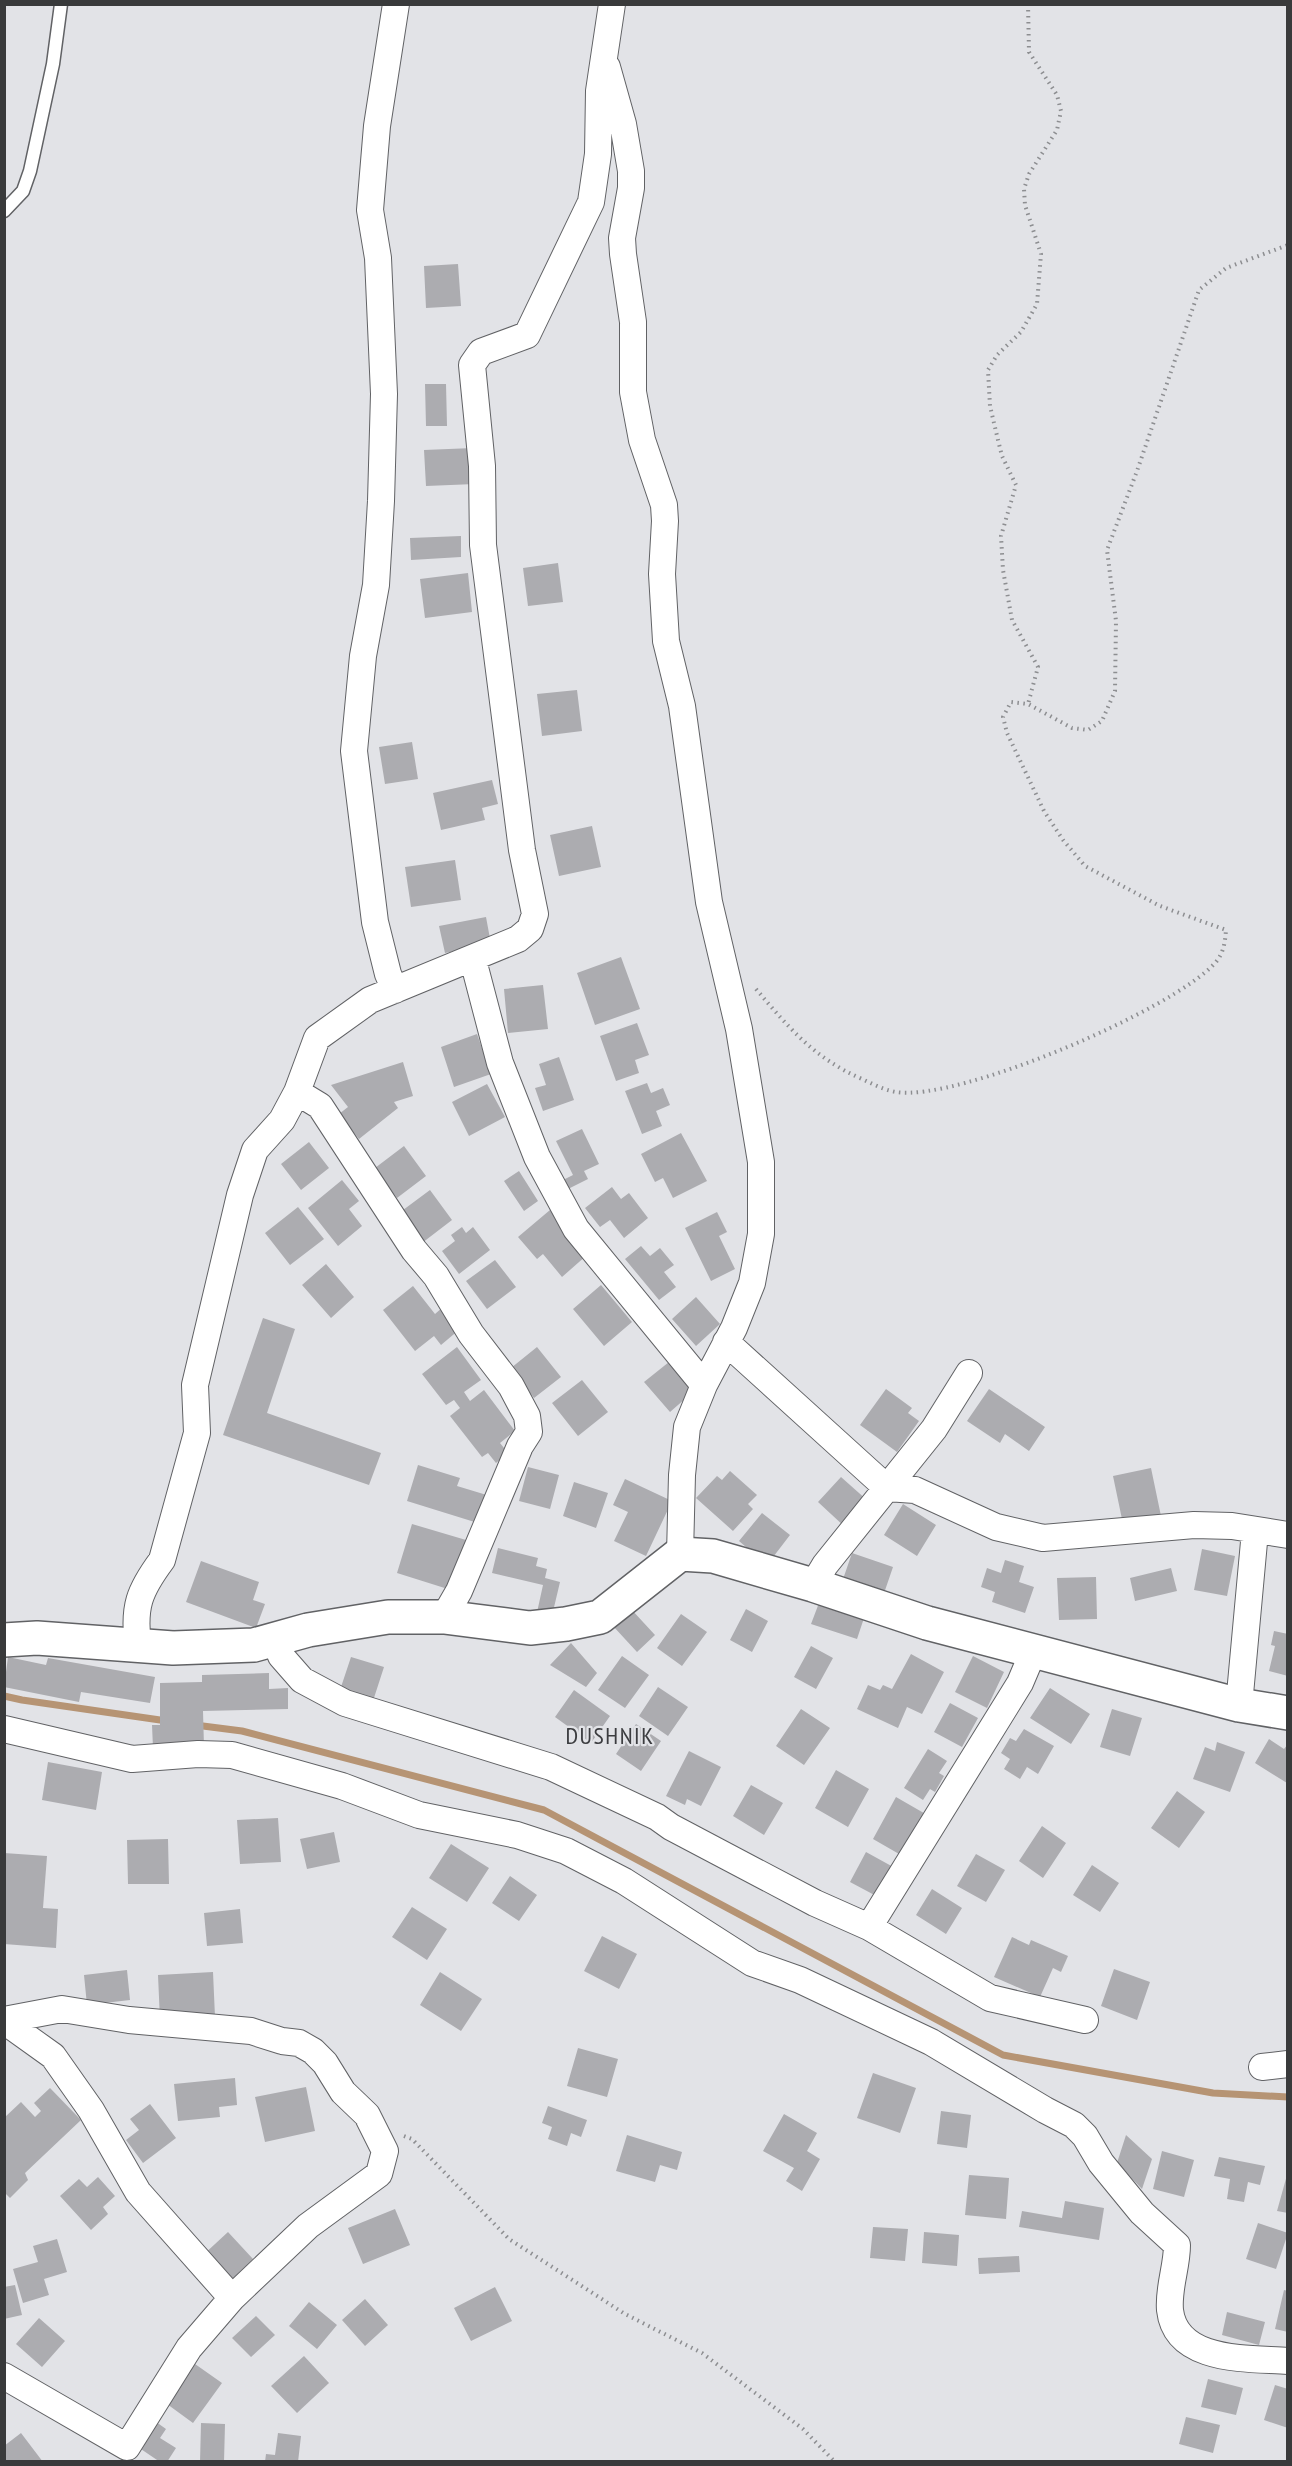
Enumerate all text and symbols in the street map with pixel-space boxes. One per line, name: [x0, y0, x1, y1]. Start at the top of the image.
district label: DUSHNIK: [565, 1720, 655, 1751]

